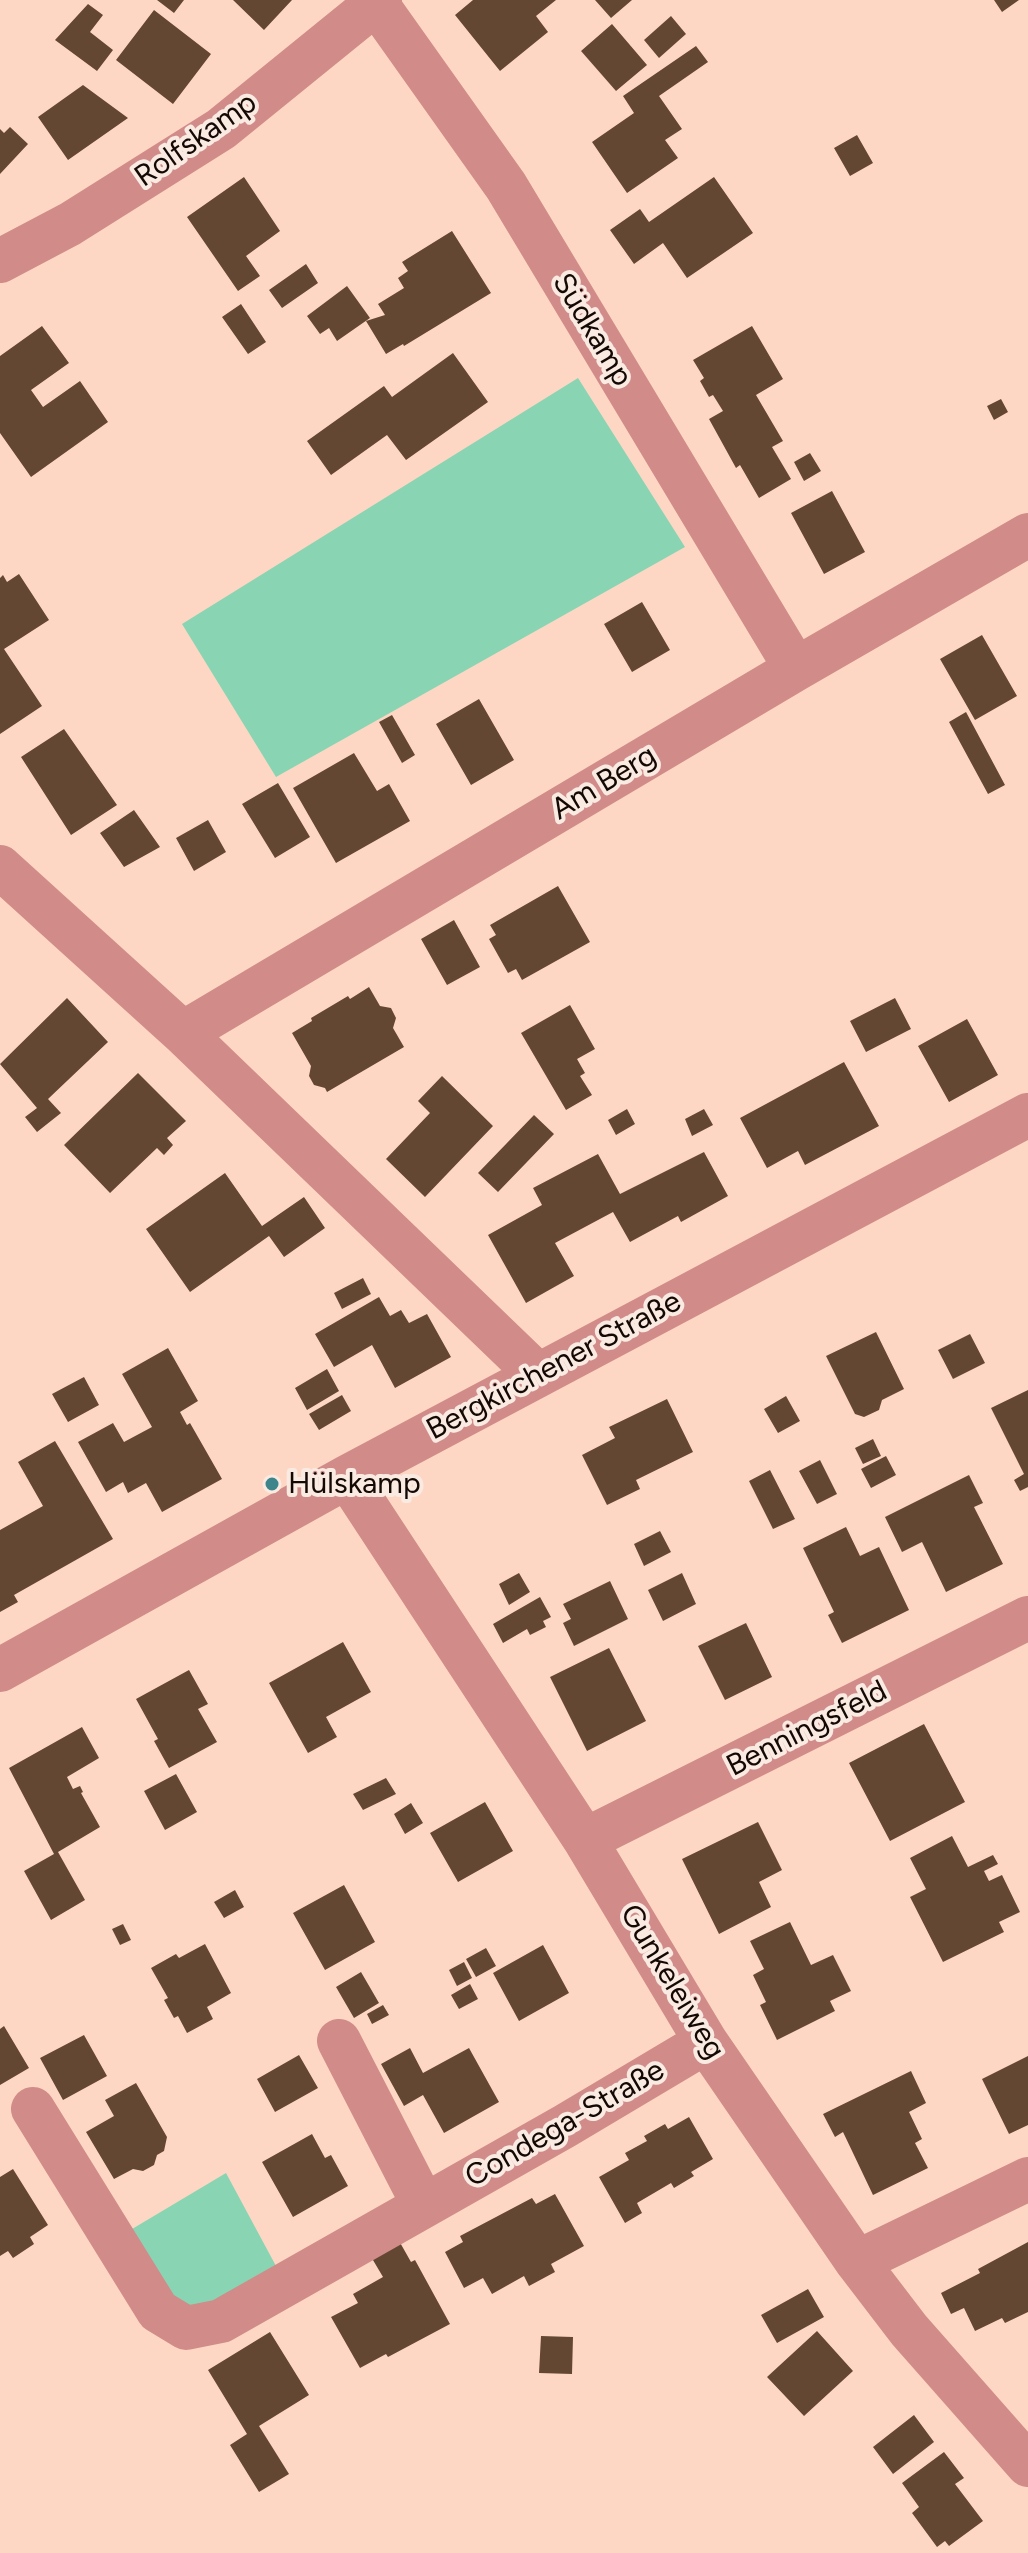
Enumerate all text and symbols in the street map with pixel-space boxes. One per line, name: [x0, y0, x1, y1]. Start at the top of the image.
street label: Rolfskamp: [128, 85, 264, 195]
street label: Südkamp: [544, 267, 640, 393]
street label: Am Berg: [545, 738, 663, 828]
street label: Bergkirchener Straße: [421, 1284, 687, 1448]
place label: Hülskamp: [288, 1466, 421, 1502]
marker: Hülskamp: [263, 1475, 281, 1493]
street label: Benningsfeld: [721, 1673, 893, 1785]
street label: Gunkeleiweg: [612, 1898, 732, 2066]
street label: Condega-Straße: [459, 2052, 671, 2196]

